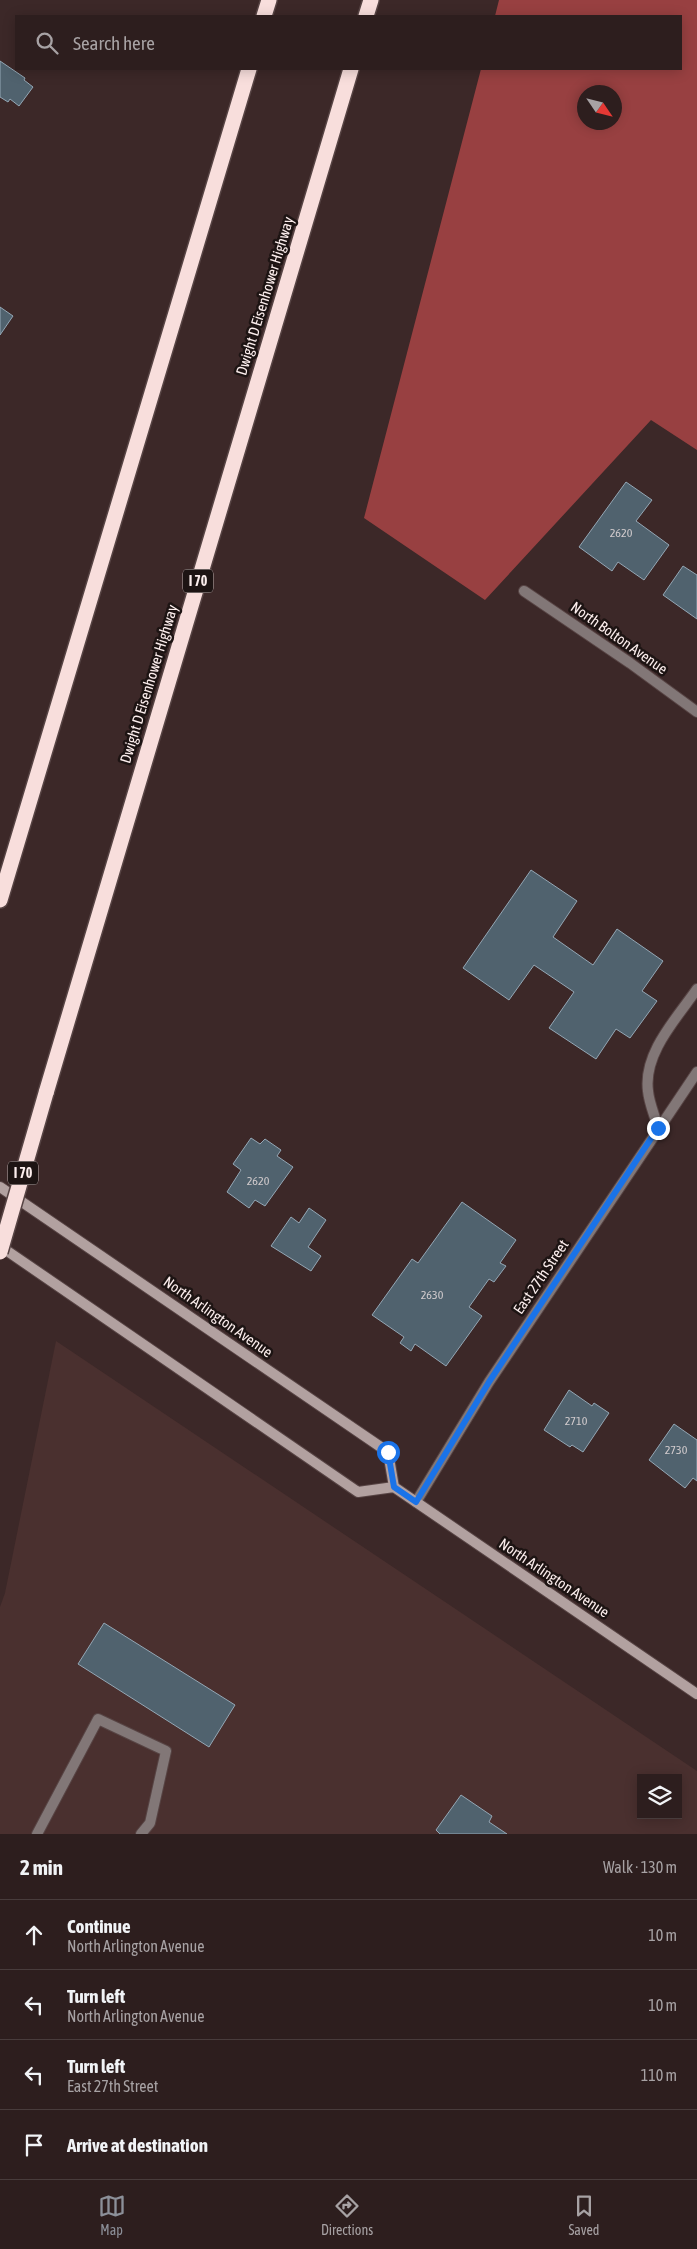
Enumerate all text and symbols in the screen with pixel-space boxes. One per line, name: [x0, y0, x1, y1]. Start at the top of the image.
search box: [15, 15, 682, 70]
icon: search: [33, 29, 61, 57]
text: Search here: [73, 32, 155, 54]
north arrow: [577, 85, 622, 130]
street label: Dwight D Eisenhower Highway: [232, 215, 297, 377]
house number: 2620: [610, 526, 633, 540]
road number: I 70: [183, 570, 213, 592]
street label: North Bolton Avenue: [568, 598, 671, 677]
street label: Dwight D Eisenhower Highway: [116, 603, 181, 765]
route end: [647, 1117, 670, 1140]
road number: I 70: [8, 1162, 38, 1184]
house number: 2620: [247, 1174, 270, 1188]
street label: East 27th Street: [510, 1236, 572, 1317]
street label: North Arlington Avenue: [161, 1273, 276, 1361]
house number: 2630: [421, 1288, 444, 1302]
house number: 2710: [565, 1414, 588, 1428]
route start: [377, 1441, 400, 1464]
house number: 2730: [665, 1443, 688, 1457]
street label: North Arlington Avenue: [496, 1535, 613, 1621]
map controls: [637, 1774, 682, 1819]
button: layers: [637, 1774, 682, 1819]
text: 2 min: [20, 1855, 63, 1879]
text: Walk · 130 m: [603, 1858, 677, 1876]
text: Continue: [67, 1915, 131, 1937]
icon: ahead: [20, 1921, 48, 1949]
text: 10 m: [648, 1926, 677, 1944]
text: North Arlington Avenue: [67, 1937, 204, 1955]
text: Turn left: [67, 1985, 125, 2007]
icon: left: [20, 1991, 48, 2019]
text: 10 m: [648, 1996, 677, 2014]
text: North Arlington Avenue: [67, 2007, 204, 2025]
text: Turn left: [67, 2055, 125, 2077]
icon: left: [20, 2061, 48, 2089]
text: 110 m: [641, 2066, 677, 2084]
text: East 27th Street: [67, 2077, 158, 2095]
icon: arrive: [20, 2131, 48, 2159]
text: Arrive at destination: [67, 2134, 208, 2156]
tab: Map: [98, 2192, 126, 2238]
tab: Directions: [321, 2192, 373, 2238]
tab: Saved: [568, 2192, 599, 2238]

